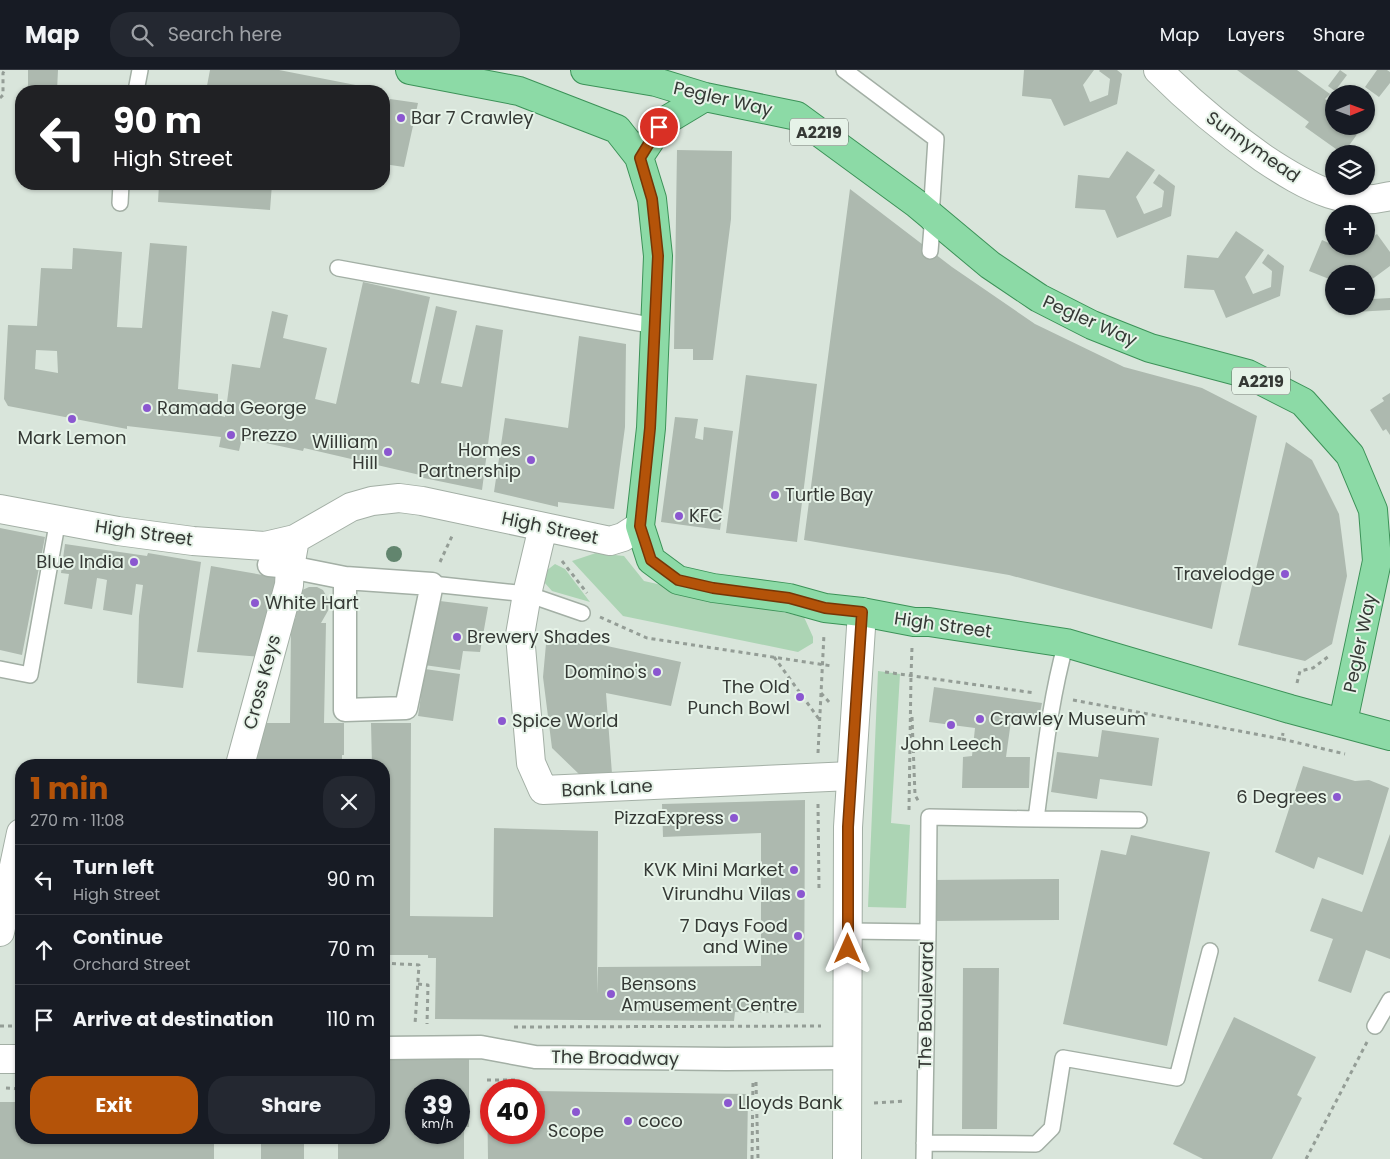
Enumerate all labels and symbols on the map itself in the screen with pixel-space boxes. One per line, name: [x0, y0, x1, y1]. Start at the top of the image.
street label: Pegler Way: [671, 75, 775, 122]
north arrow: [1325, 85, 1375, 135]
place label: Bar 7 Crawley: [411, 105, 534, 130]
street label: Sunnymead: [1201, 105, 1305, 188]
pin: [638, 106, 680, 148]
marker: Bar 7 Crawley: [395, 112, 407, 124]
road number: A2219: [790, 118, 848, 146]
street label: Pegler Way: [1039, 289, 1141, 352]
road number: A2219: [1232, 368, 1290, 394]
place label: Ramada George: [157, 395, 307, 420]
marker: Ramada George: [141, 402, 153, 414]
marker: Mark Lemon: [66, 413, 78, 425]
place label: Prezzo: [241, 422, 297, 447]
place label: Mark Lemon: [18, 425, 126, 450]
marker: Prezzo: [225, 429, 237, 441]
place label: William Hill: [312, 429, 378, 475]
place label: Homes Partnership: [418, 437, 521, 483]
marker: William Hill: [382, 446, 394, 458]
marker: Homes Partnership: [525, 454, 537, 466]
place label: Turtle Bay: [785, 482, 873, 507]
marker: Turtle Bay: [769, 489, 781, 501]
place label: KFC: [689, 503, 723, 528]
street label: High Street: [500, 505, 601, 550]
marker: KFC: [673, 510, 685, 522]
street label: High Street: [94, 513, 194, 552]
place label: Blue India: [36, 549, 124, 574]
marker: Blue India: [128, 556, 140, 568]
place label: Travelodge: [1174, 561, 1275, 586]
marker: Travelodge: [1279, 568, 1291, 580]
place label: White Hart: [265, 590, 359, 615]
street label: Pegler Way: [1337, 591, 1382, 695]
marker: White Hart: [249, 597, 261, 609]
street label: High Street: [893, 605, 993, 644]
place label: Brewery Shades: [467, 624, 610, 649]
marker: Brewery Shades: [451, 631, 463, 643]
street label: Cross Keys: [237, 632, 286, 732]
place label: Domino's: [564, 659, 647, 684]
marker: Domino's: [651, 666, 663, 678]
place label: The Old Punch Bowl: [688, 674, 790, 720]
marker: The Old Punch Bowl: [794, 691, 806, 703]
place label: Crawley Museum: [990, 706, 1146, 731]
place label: Spice World: [512, 708, 618, 733]
marker: Crawley Museum: [974, 713, 986, 725]
marker: Spice World: [496, 715, 508, 727]
marker: John Leech: [945, 719, 957, 731]
place label: John Leech: [900, 731, 1002, 756]
street label: Bank Lane: [561, 773, 653, 802]
place label: 6 Degrees: [1236, 784, 1327, 809]
marker: 6 Degrees: [1331, 791, 1343, 803]
place label: PizzaExpress: [614, 805, 724, 830]
marker: PizzaExpress: [728, 812, 740, 824]
place label: KVK Mini Market: [643, 857, 784, 882]
marker: KVK Mini Market: [788, 864, 800, 876]
place label: Virundhu Vilas: [662, 881, 791, 906]
marker: Virundhu Vilas: [795, 888, 807, 900]
place label: 7 Days Food and Wine: [680, 913, 788, 959]
position arrow: [821, 922, 873, 974]
marker: 7 Days Food and Wine: [792, 930, 804, 942]
street label: The Boulevard: [912, 941, 939, 1069]
place label: Bensons Amusement Centre: [621, 971, 797, 1017]
marker: Bensons Amusement Centre: [605, 988, 617, 1000]
street label: The Broadway: [551, 1044, 679, 1071]
speed limit sign: 40: [480, 1079, 545, 1144]
place label: Lloyds Bank: [738, 1090, 843, 1115]
marker: Lloyds Bank: [722, 1097, 734, 1109]
marker: Scope: [570, 1106, 582, 1118]
place label: coco: [638, 1108, 683, 1133]
marker: coco: [622, 1115, 634, 1127]
place label: Scope: [548, 1118, 604, 1143]

